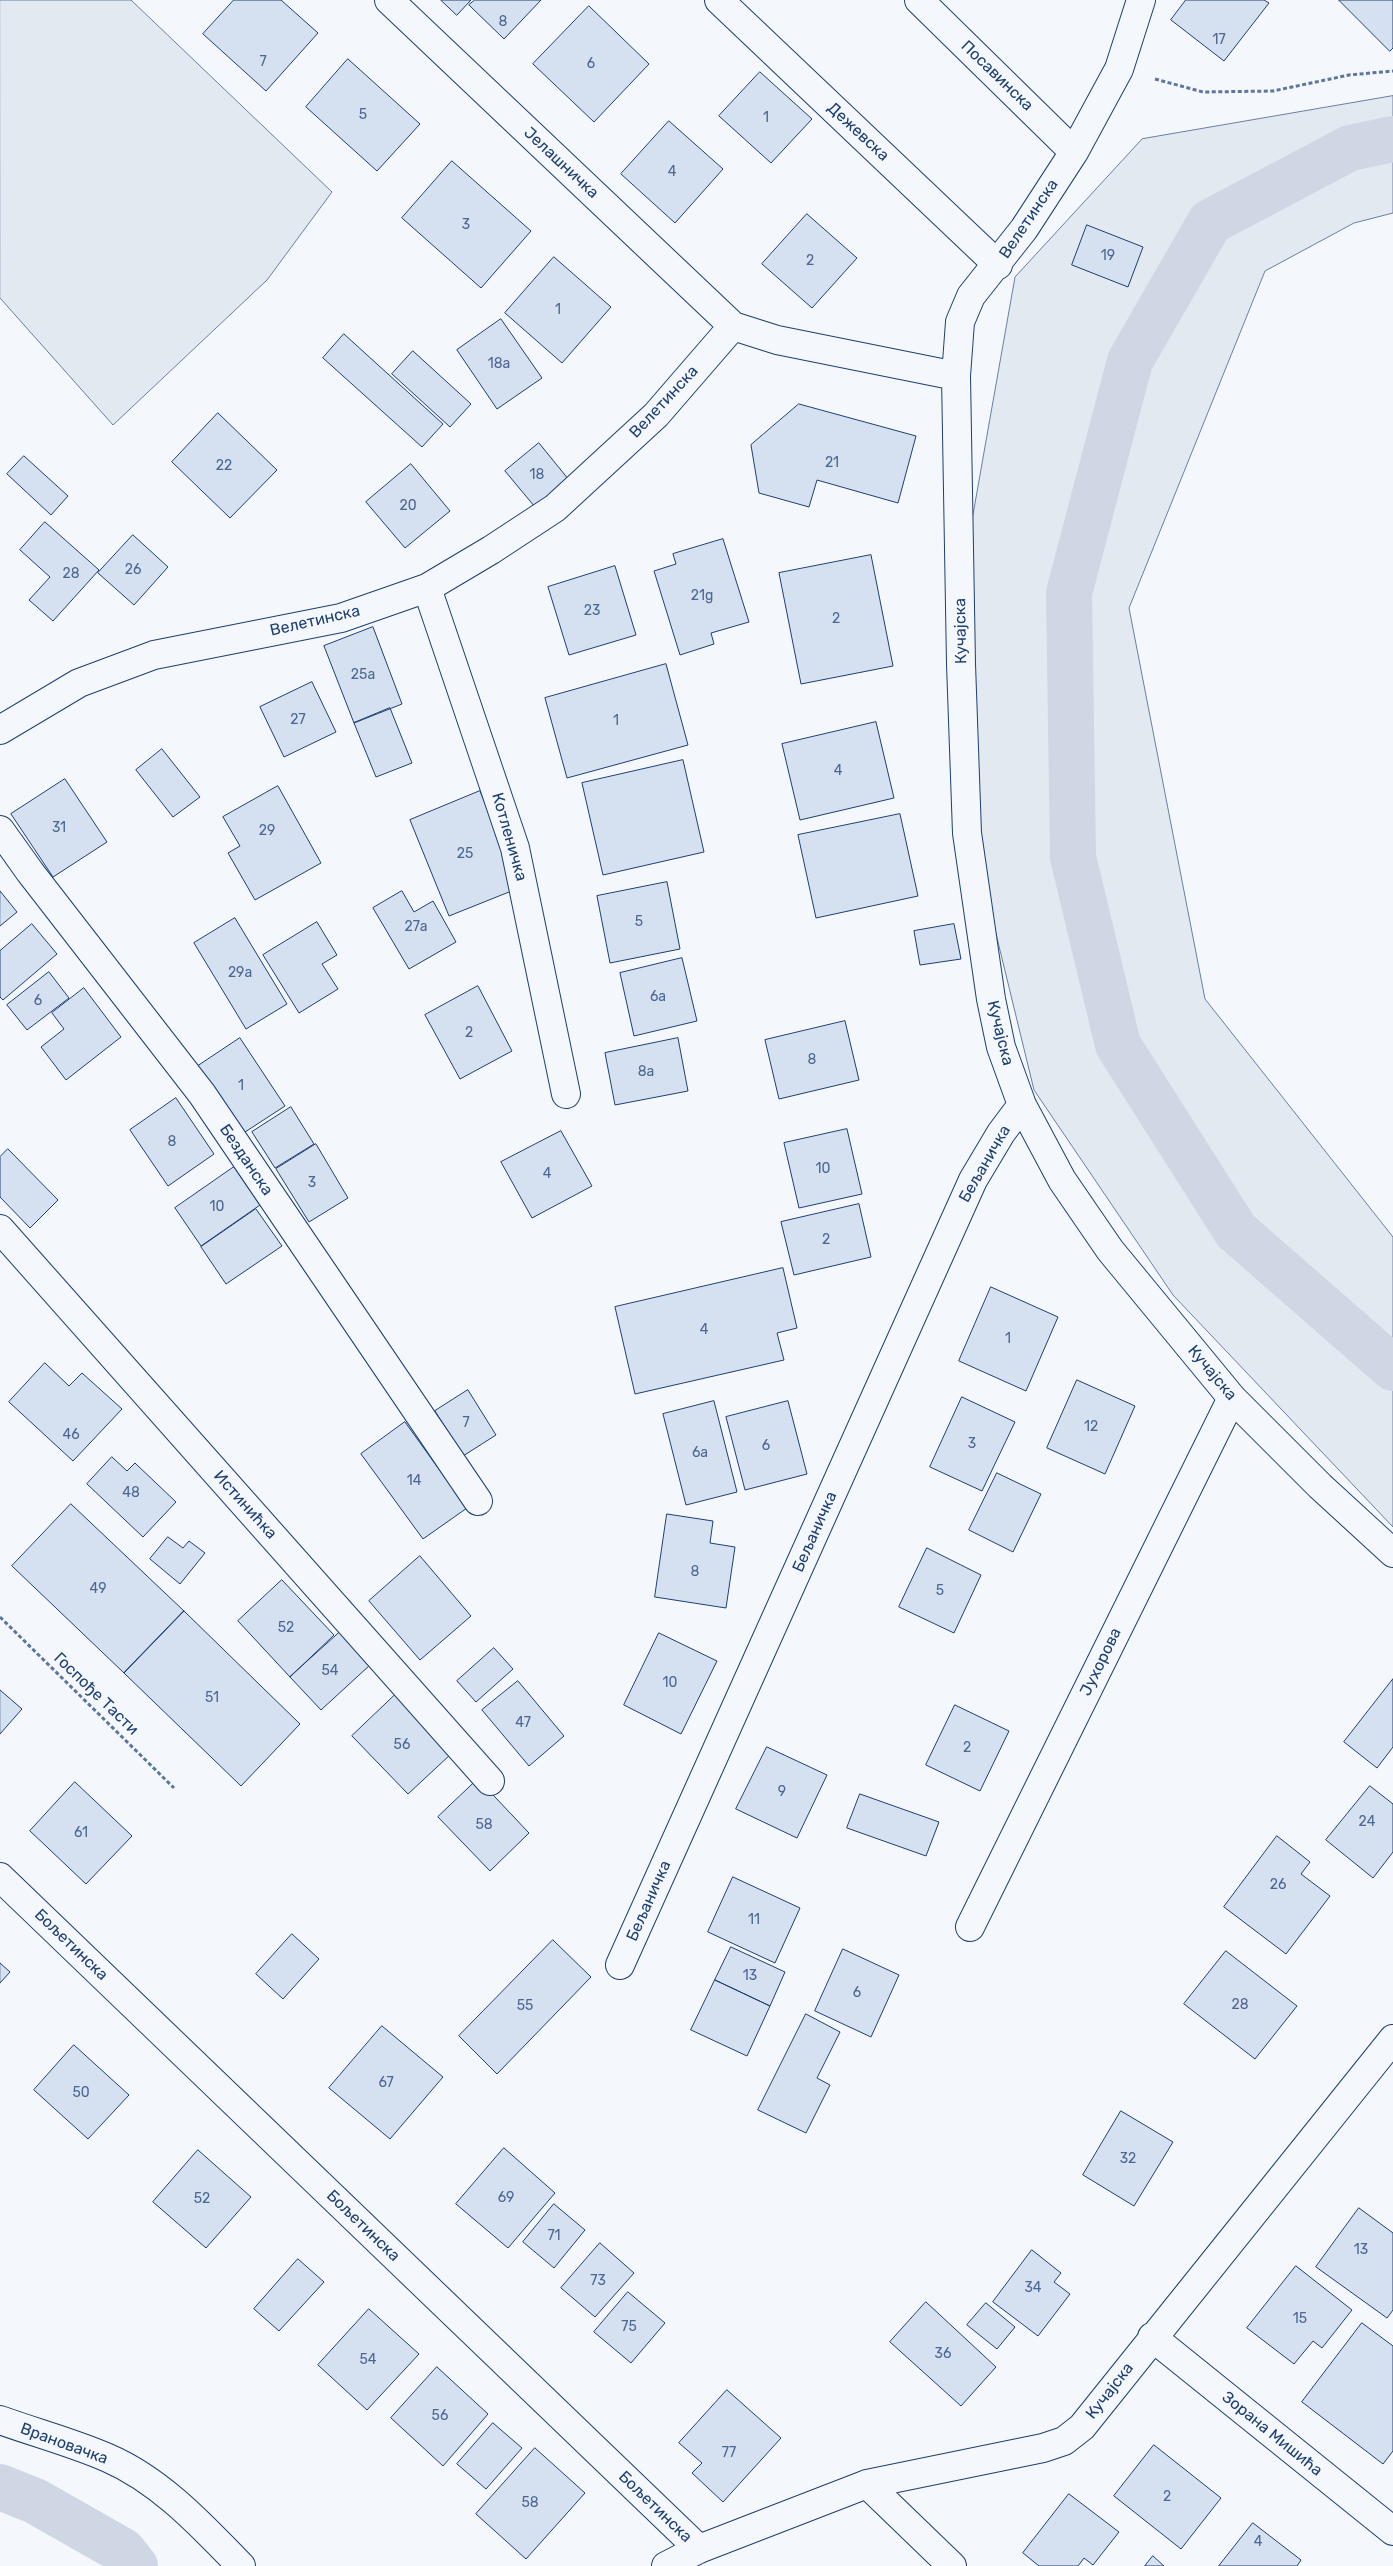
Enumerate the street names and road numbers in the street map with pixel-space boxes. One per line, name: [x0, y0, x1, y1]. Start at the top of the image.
street label: Посавинска: [957, 37, 1037, 115]
street label: Дежевска: [823, 99, 893, 165]
street label: Јелашничка: [520, 123, 602, 203]
street label: Велетинска: [995, 176, 1063, 262]
street label: Велетинска: [626, 362, 702, 442]
street label: Кучајска: [951, 598, 971, 664]
street label: Велетинска: [268, 601, 362, 641]
street label: Котленичка: [487, 791, 531, 883]
street label: Кучајска: [983, 999, 1017, 1067]
street label: Безданска: [215, 1121, 277, 1199]
street label: Бељаничка: [955, 1122, 1015, 1206]
street label: Кучајска: [1183, 1341, 1241, 1405]
street label: Истинићка: [209, 1467, 281, 1543]
street label: Бељаничка: [789, 1489, 841, 1575]
street label: Јухорова: [1076, 1625, 1126, 1699]
street label: Госпође Тасти: [50, 1649, 142, 1739]
street label: Бељаничка: [623, 1858, 675, 1944]
street label: Бољетинска: [30, 1905, 112, 1985]
street label: Бољетинска: [322, 2186, 404, 2266]
street label: Кучајска: [1082, 2359, 1138, 2423]
street label: Зорана Мишића: [1218, 2388, 1326, 2480]
street label: Врановачка: [17, 2419, 111, 2469]
street label: Бољетинска: [614, 2467, 696, 2547]

